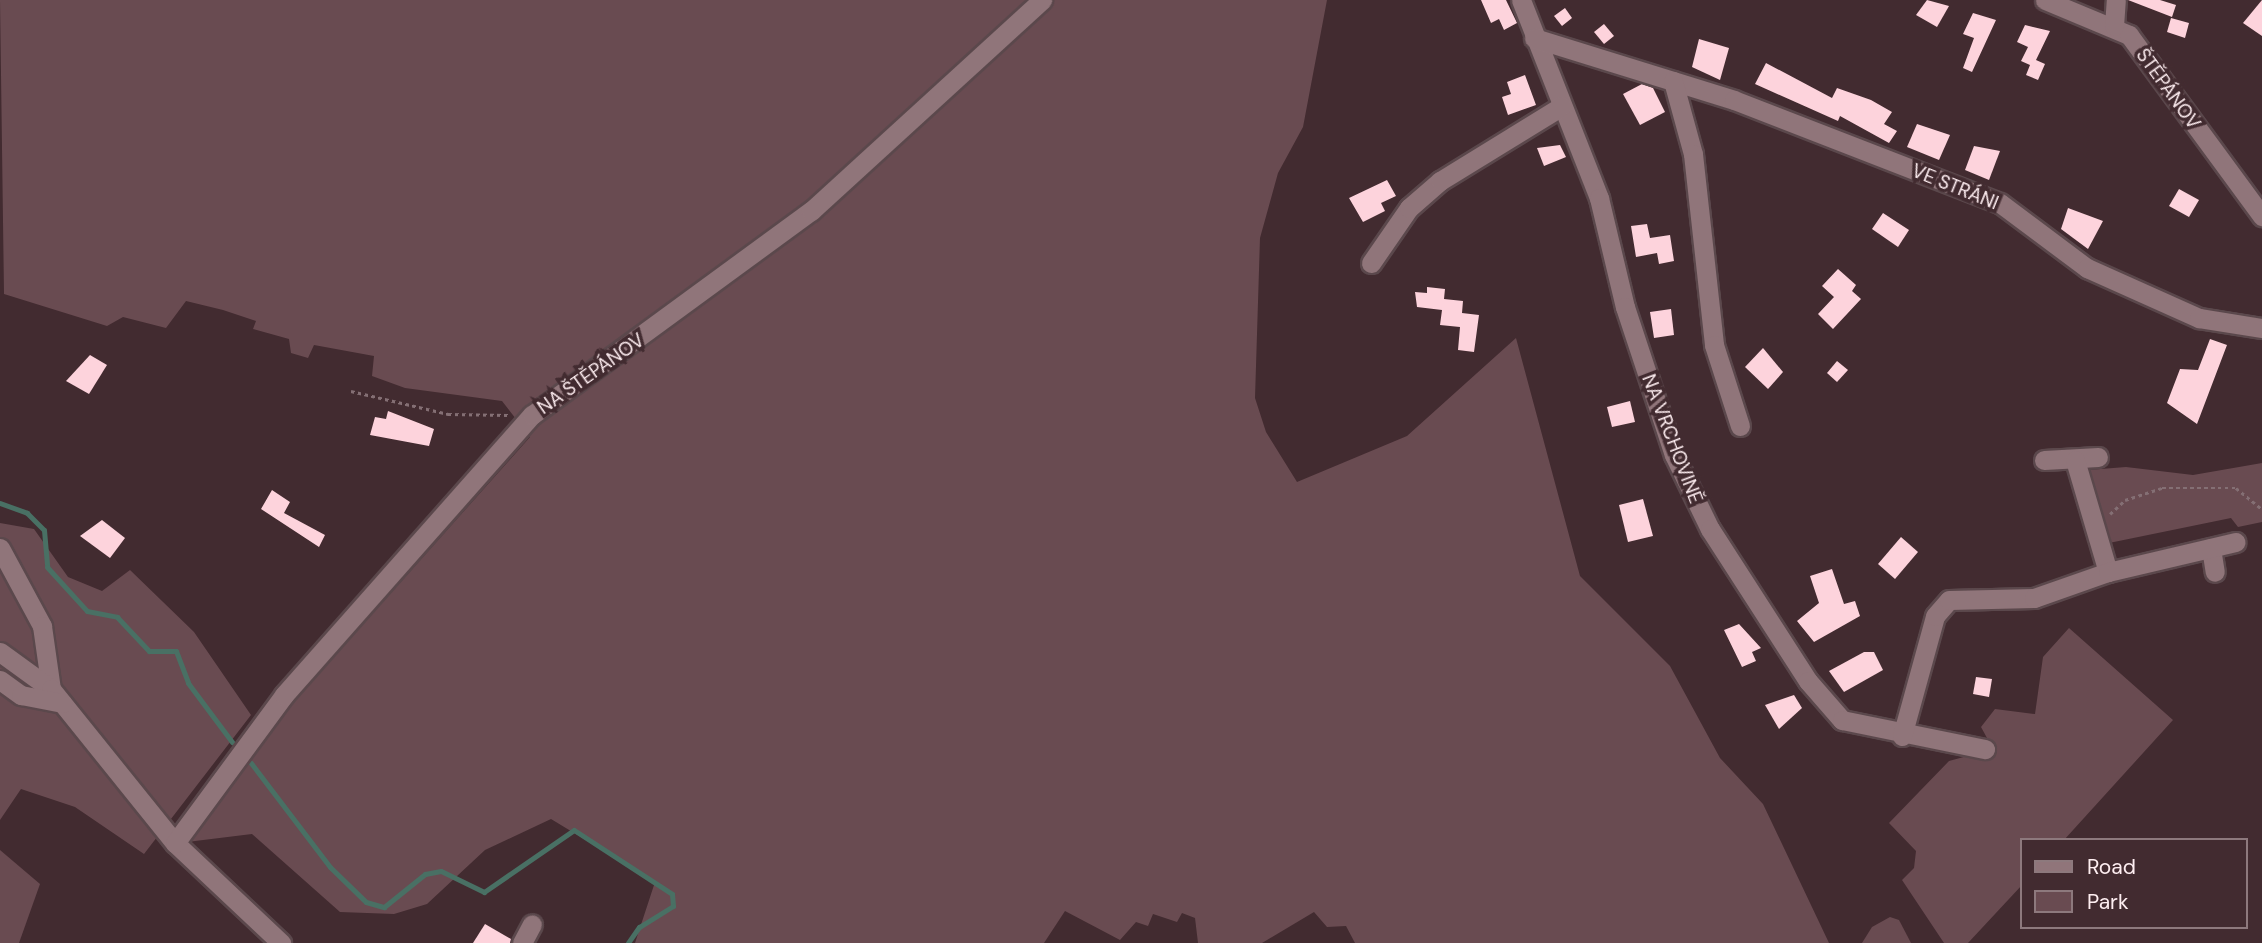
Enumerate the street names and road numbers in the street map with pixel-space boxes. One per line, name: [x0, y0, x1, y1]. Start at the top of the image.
street label: ŠTĚPÁNOV: [2131, 44, 2205, 134]
street label: VE STRÁNI: [1908, 159, 2002, 215]
street label: NA ŠTĚPÁNOV: [533, 329, 649, 419]
street label: NA VRCHOVINĚ: [1637, 371, 1707, 507]

